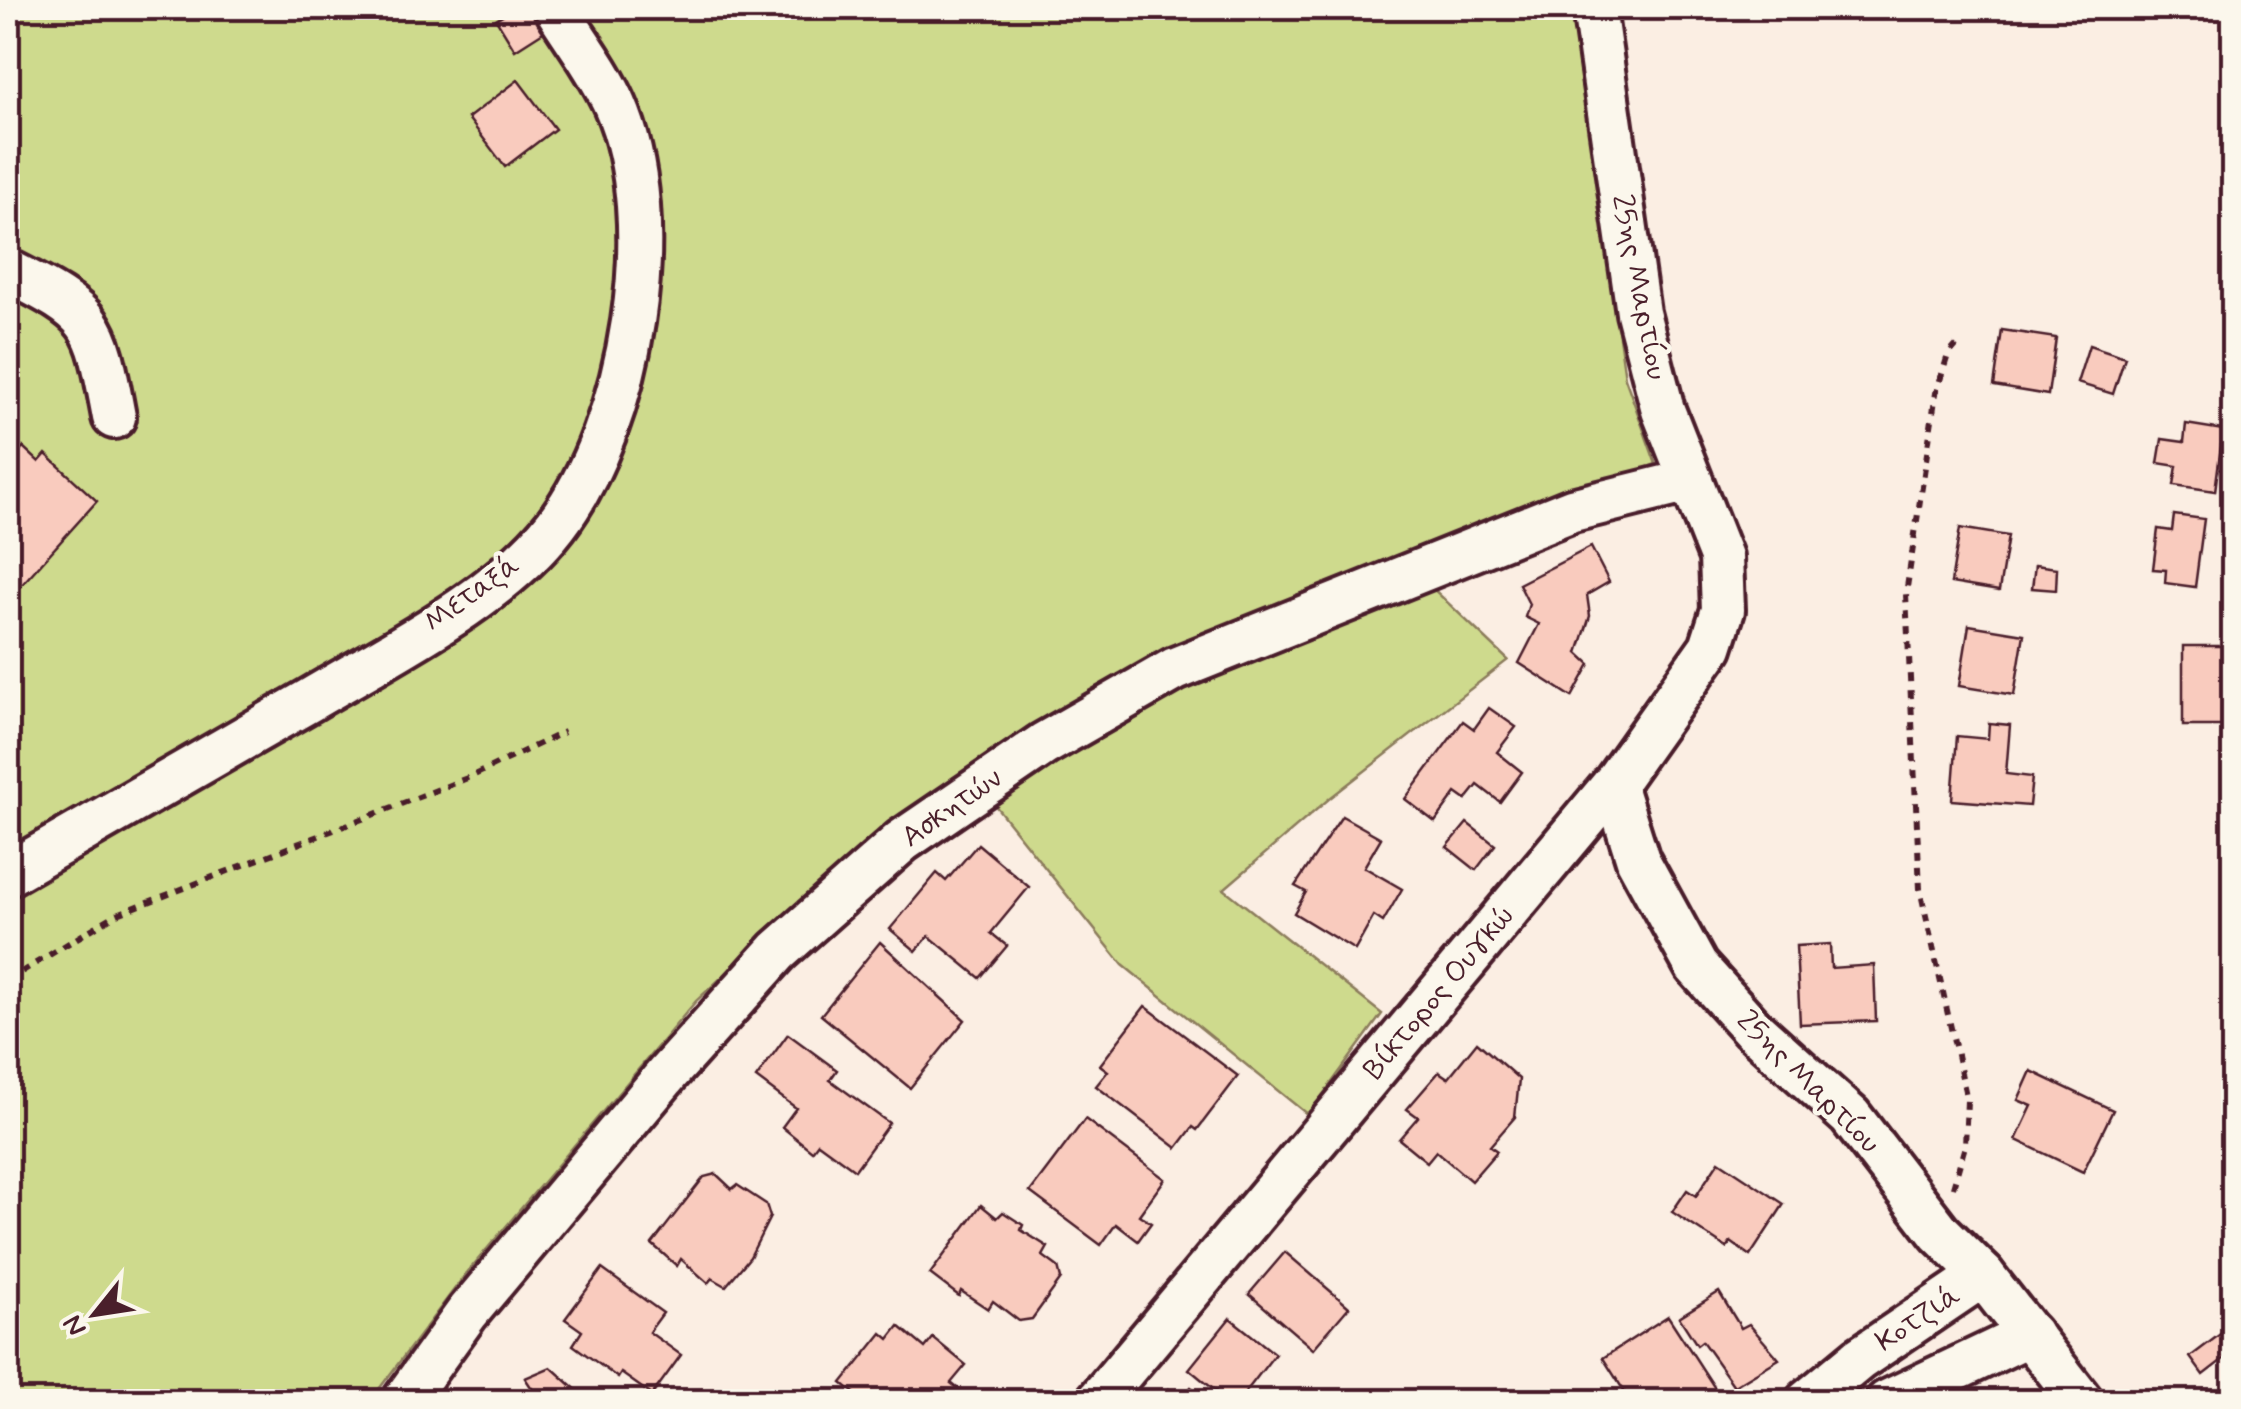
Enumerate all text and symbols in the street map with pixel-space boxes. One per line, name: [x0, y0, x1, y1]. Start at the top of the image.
street label: 25ης Μαρτίου: [1602, 191, 1676, 383]
street label: Μεταξά: [416, 546, 528, 642]
street label: Ασκητών: [894, 759, 1010, 857]
street label: Βίκτορος Ουγκώ: [1355, 898, 1523, 1088]
street label: 25ης Μαρτίου: [1728, 1002, 1888, 1162]
north arrow: [45, 1264, 145, 1364]
street label: Κοτζιά: [1868, 1276, 1968, 1361]
text: N: [55, 1308, 96, 1343]

